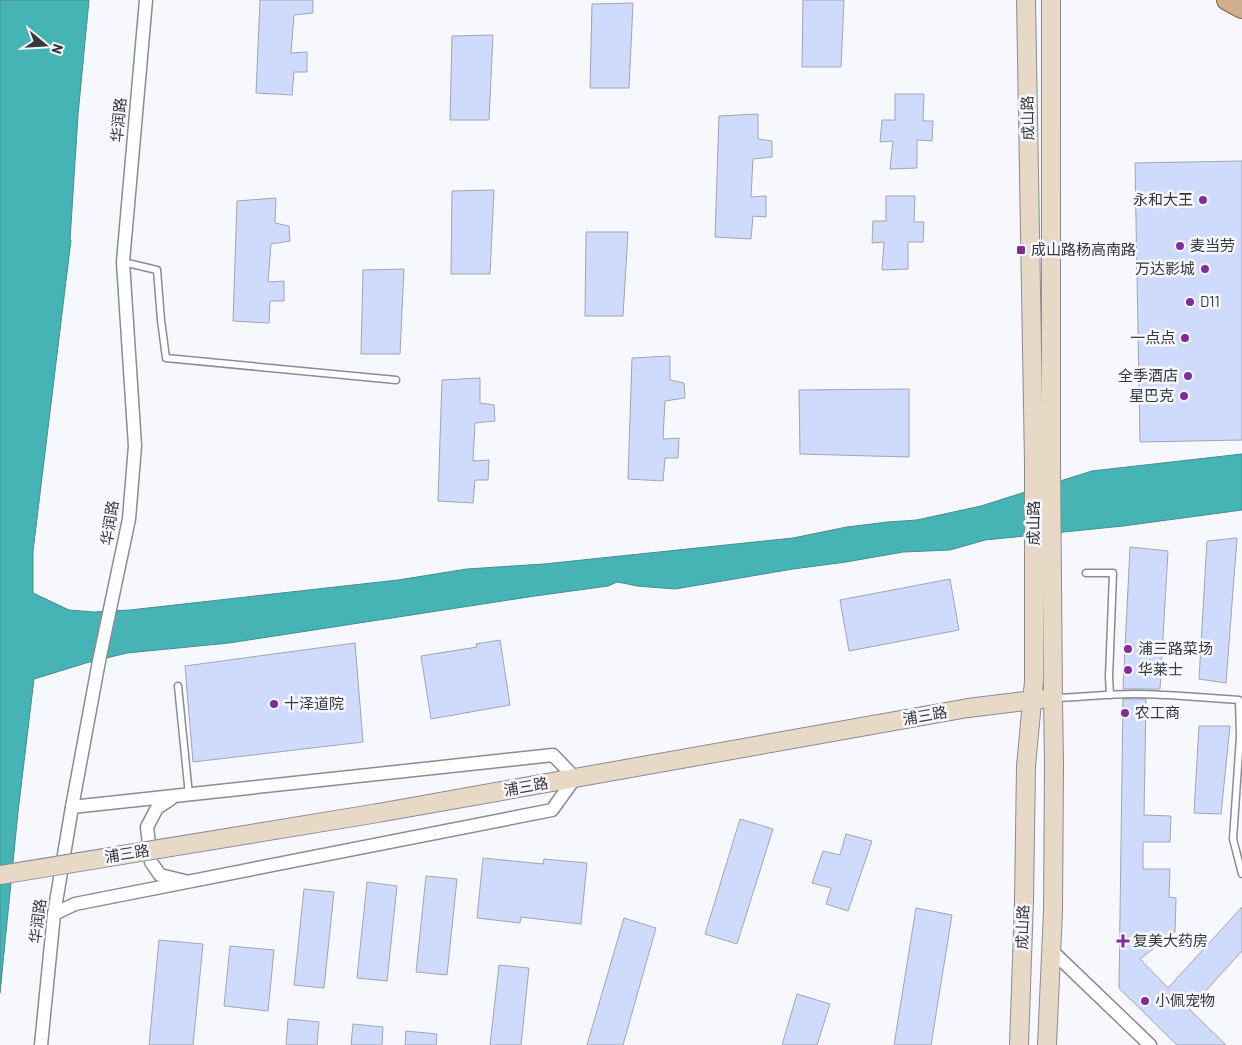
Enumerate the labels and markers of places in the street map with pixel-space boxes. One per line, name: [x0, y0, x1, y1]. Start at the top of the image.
place label: 永和大王: [1133, 190, 1193, 208]
marker: 永和大王: [1197, 194, 1209, 206]
place label: 麦当劳: [1190, 236, 1235, 254]
place label: 成山路杨高南路: [1031, 240, 1136, 258]
marker: 麦当劳: [1174, 240, 1186, 252]
marker: 成山路杨高南路: [1015, 244, 1027, 256]
place label: 万达影城: [1135, 259, 1195, 277]
marker: 万达影城: [1199, 263, 1211, 275]
place label: D11: [1200, 292, 1220, 310]
marker: D11: [1184, 296, 1196, 308]
place label: 一点点: [1130, 328, 1175, 346]
marker: 一点点: [1179, 332, 1191, 344]
place label: 全季酒店: [1118, 366, 1178, 384]
marker: 全季酒店: [1182, 370, 1194, 382]
place label: 星巴克: [1129, 386, 1174, 404]
marker: 星巴克: [1178, 390, 1190, 402]
place label: 浦三路菜场: [1138, 639, 1213, 657]
marker: 浦三路菜场: [1122, 643, 1134, 655]
place label: 华莱士: [1138, 660, 1183, 678]
marker: 华莱士: [1122, 664, 1134, 676]
place label: 十泽道院: [284, 694, 344, 712]
marker: 十泽道院: [268, 698, 280, 710]
place label: 农工商: [1135, 703, 1180, 721]
marker: 农工商: [1119, 707, 1131, 719]
place label: 复美大药房: [1133, 931, 1208, 949]
marker: 复美大药房: [1117, 935, 1129, 947]
place label: 小佩宠物: [1155, 991, 1215, 1009]
marker: 小佩宠物: [1139, 995, 1151, 1007]

